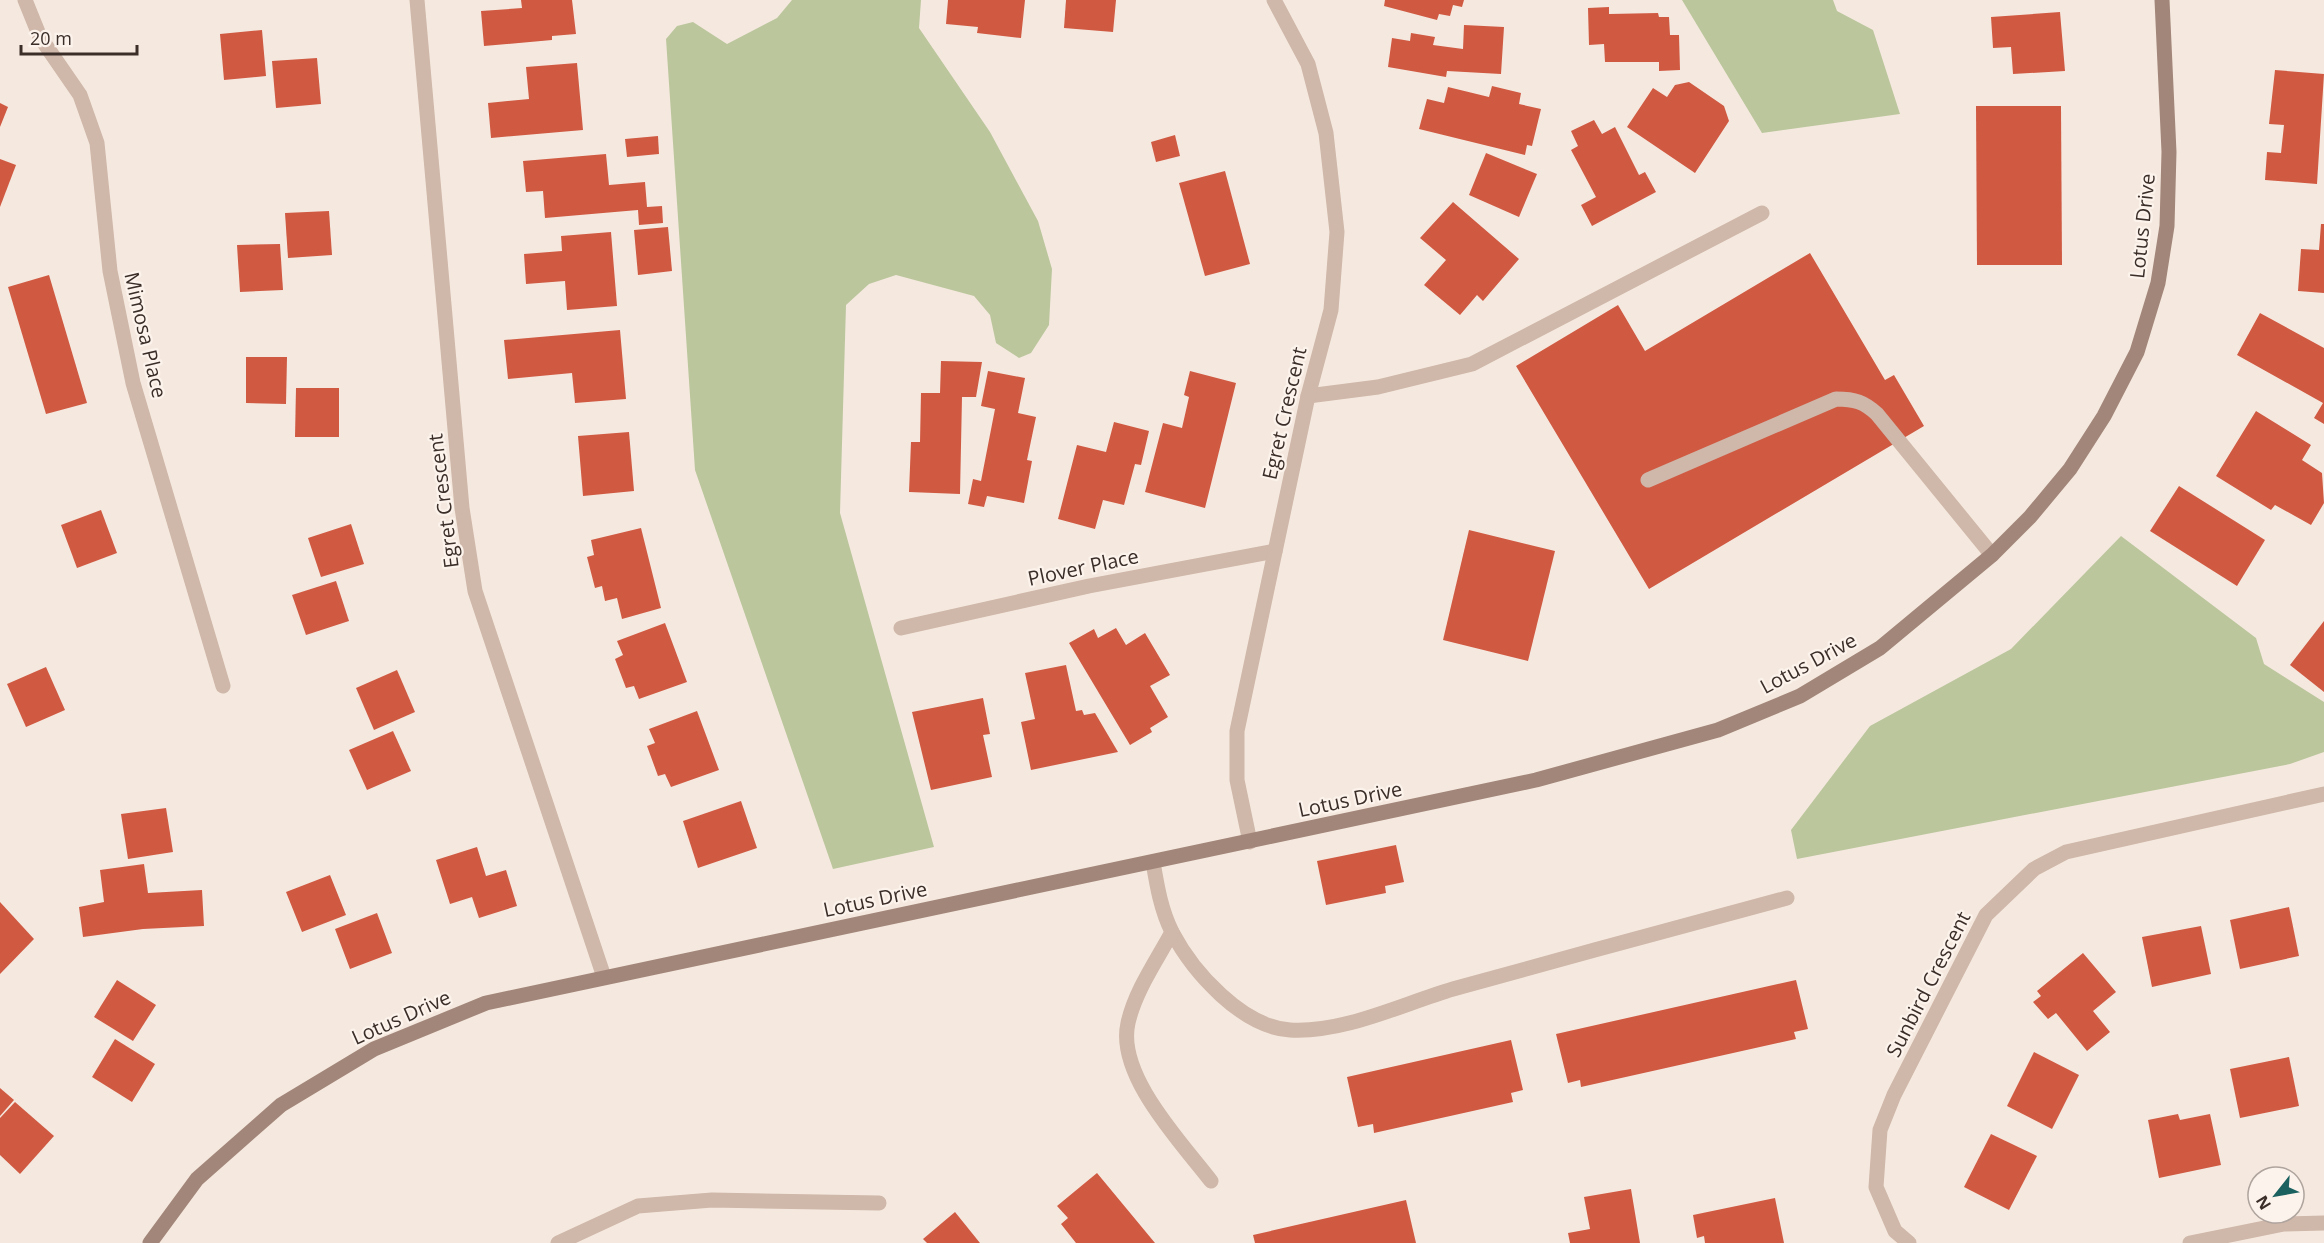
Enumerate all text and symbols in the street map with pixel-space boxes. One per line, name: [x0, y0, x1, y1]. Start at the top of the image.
scale bar: [21, 18, 136, 56]
text: 20 m: [30, 26, 72, 50]
street label: Lotus Drive: [2123, 172, 2161, 280]
street label: Mimosa Place: [118, 269, 174, 401]
street label: Egret Crescent: [1256, 344, 1312, 482]
street label: Egret Crescent: [421, 432, 465, 570]
street label: Plover Place: [1025, 542, 1141, 592]
street label: Lotus Drive: [1755, 626, 1861, 700]
street label: Lotus Drive: [1296, 775, 1404, 823]
street label: Lotus Drive: [821, 875, 929, 923]
street label: Sunbird Crescent: [1880, 907, 1976, 1061]
street label: Lotus Drive: [347, 983, 455, 1051]
north arrow: [2246, 1165, 2306, 1225]
text: N: [2250, 1191, 2276, 1214]

